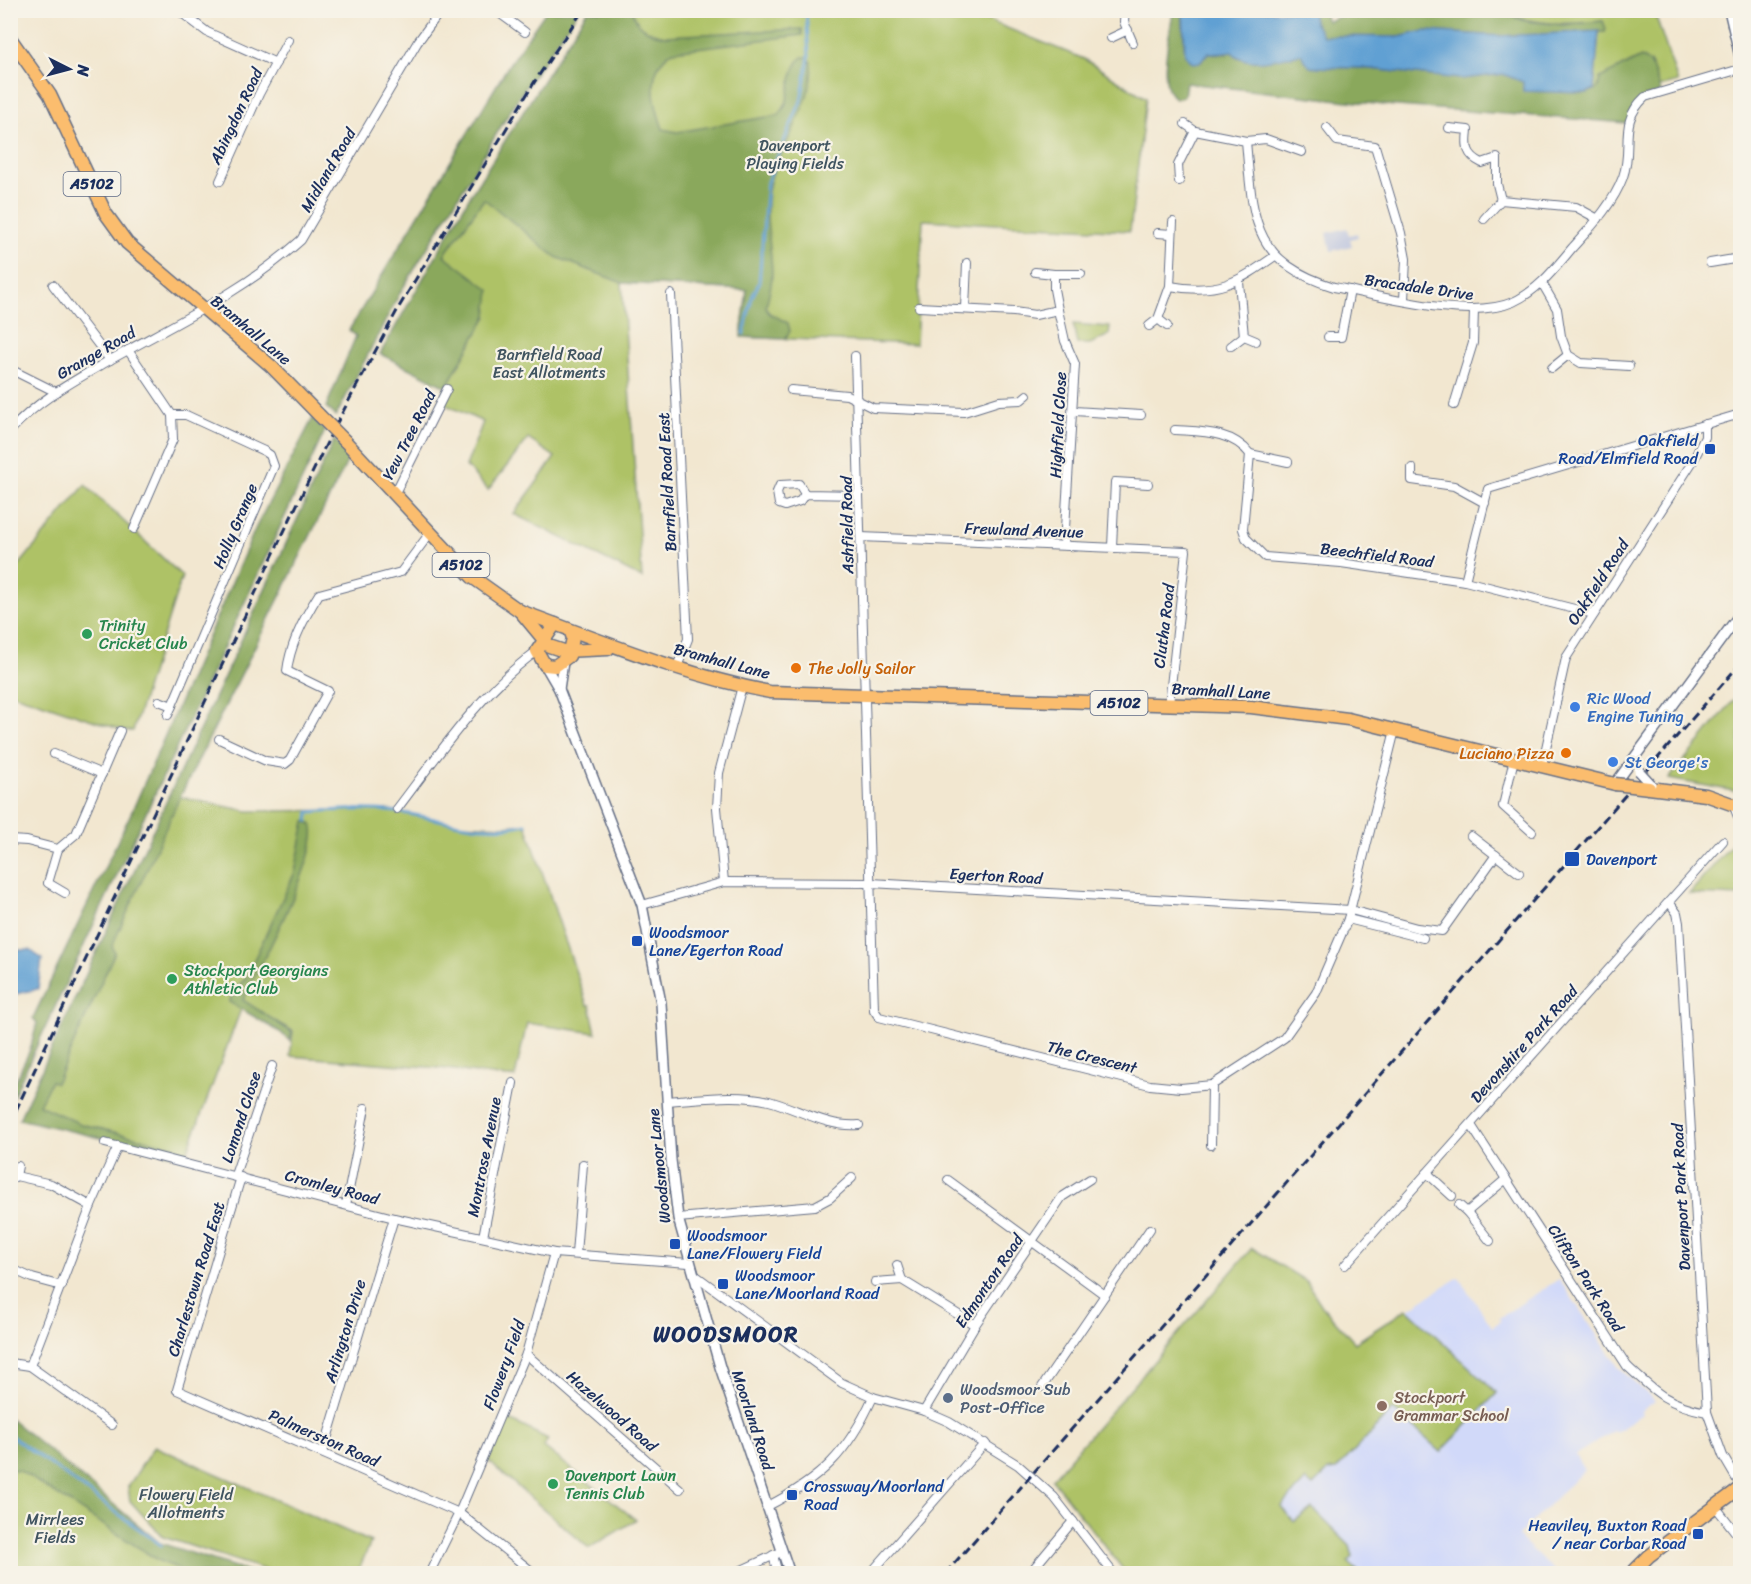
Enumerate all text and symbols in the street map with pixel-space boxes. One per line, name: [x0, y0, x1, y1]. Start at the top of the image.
north arrow: [39, 39, 99, 99]
street label: Abingdon Road: [200, 61, 272, 170]
text: N: [68, 62, 99, 78]
street label: Midland Road: [292, 121, 365, 218]
park label: Davenport Playing Fields: [746, 131, 844, 178]
road number: A5102: [64, 172, 121, 196]
street label: Bracadale Drive: [1363, 265, 1476, 309]
street label: Bramhall Lane: [204, 287, 298, 373]
street label: Grange Road: [51, 318, 143, 387]
park label: Barnfield Road East Allotments: [493, 340, 606, 387]
street label: Highfield Close: [1041, 371, 1075, 479]
street label: Yew Tree Road: [374, 383, 445, 485]
street label: Barnfield Road East: [649, 412, 685, 552]
place label: Oakfield Road/Elmfield Road: [1559, 426, 1700, 473]
marker: Oakfield Road/Elmfield Road: [1703, 442, 1717, 456]
street label: Ashfield Road: [832, 474, 862, 575]
street label: Holly Grange: [204, 479, 266, 573]
street label: Frewland Avenue: [964, 513, 1084, 547]
street label: Oakfield Road: [1559, 532, 1638, 631]
street label: Beechfield Road: [1319, 534, 1437, 577]
road number: A5102: [432, 553, 490, 577]
street label: Clutha Road: [1144, 581, 1184, 670]
place label: Trinity Cricket Club: [99, 611, 188, 658]
marker: Trinity Cricket Club: [80, 627, 94, 641]
street label: Bramhall Lane: [670, 634, 774, 688]
place label: The Jolly Sailor: [808, 654, 917, 683]
marker: The Jolly Sailor: [789, 661, 803, 675]
street label: Bramhall Lane: [1171, 674, 1271, 708]
place label: Ric Wood Engine Tuning: [1587, 684, 1684, 731]
road number: A5102: [1090, 691, 1148, 715]
marker: Ric Wood Engine Tuning: [1568, 700, 1582, 714]
place label: Luciano Pizza: [1459, 739, 1554, 768]
marker: Luciano Pizza: [1559, 746, 1573, 760]
place label: St George's: [1625, 748, 1709, 777]
marker: St George's: [1606, 755, 1620, 769]
place label: Davenport: [1586, 845, 1658, 874]
marker: Davenport: [1563, 850, 1581, 868]
street label: Egerton Road: [949, 859, 1045, 893]
place label: Woodsmoor Lane/Egerton Road: [649, 918, 784, 965]
marker: Woodsmoor Lane/Egerton Road: [630, 934, 644, 948]
place label: Stockport Georgians Athletic Club: [183, 956, 329, 1003]
marker: Stockport Georgians Athletic Club: [165, 972, 179, 986]
street label: Devonshire Park Road: [1463, 977, 1586, 1110]
street label: The Crescent: [1044, 1032, 1141, 1082]
street label: Lomond Close: [212, 1067, 270, 1167]
street label: Montrose Avenue: [458, 1094, 510, 1220]
street label: Woodsmoor Lane: [639, 1107, 679, 1225]
street label: Davenport Park Road: [1663, 1121, 1699, 1271]
street label: Cromley Road: [282, 1161, 384, 1214]
street label: Charlestown Road East: [159, 1198, 233, 1360]
street label: Clifton Park Road: [1540, 1218, 1633, 1339]
place label: Woodsmoor Lane/Flowery Field: [687, 1221, 823, 1268]
street label: Edmonton Road: [947, 1227, 1032, 1334]
marker: Woodsmoor Lane/Flowery Field: [668, 1237, 682, 1251]
place label: Woodsmoor Lane/Moorland Road: [735, 1261, 881, 1308]
street label: Arlington Drive: [315, 1276, 375, 1387]
marker: Woodsmoor Lane/Moorland Road: [716, 1277, 730, 1291]
street label: Flowery Field: [474, 1314, 534, 1414]
district label: WOODSMOOR: [653, 1315, 799, 1354]
street label: Hazelwood Road: [560, 1363, 666, 1460]
street label: Moorland Road: [723, 1366, 783, 1475]
place label: Woodsmoor Sub Post-Office: [960, 1375, 1071, 1422]
place label: Stockport Grammar School: [1394, 1383, 1509, 1430]
marker: Woodsmoor Sub Post-Office: [941, 1391, 955, 1405]
marker: Stockport Grammar School: [1375, 1399, 1389, 1413]
street label: Palmerston Road: [264, 1401, 386, 1476]
place label: Davenport Lawn Tennis Club: [565, 1461, 676, 1508]
place label: Crossway/Moorland Road: [804, 1472, 945, 1519]
marker: Davenport Lawn Tennis Club: [546, 1477, 560, 1491]
park label: Flowery Field Allotments: [139, 1480, 235, 1527]
marker: Crossway/Moorland Road: [785, 1488, 799, 1502]
park label: Mirrlees Fields: [26, 1505, 85, 1552]
place label: Heaviley, Buxton Road / near Corbar Road: [1528, 1511, 1688, 1558]
marker: Heaviley, Buxton Road / near Corbar Road: [1691, 1527, 1705, 1541]

